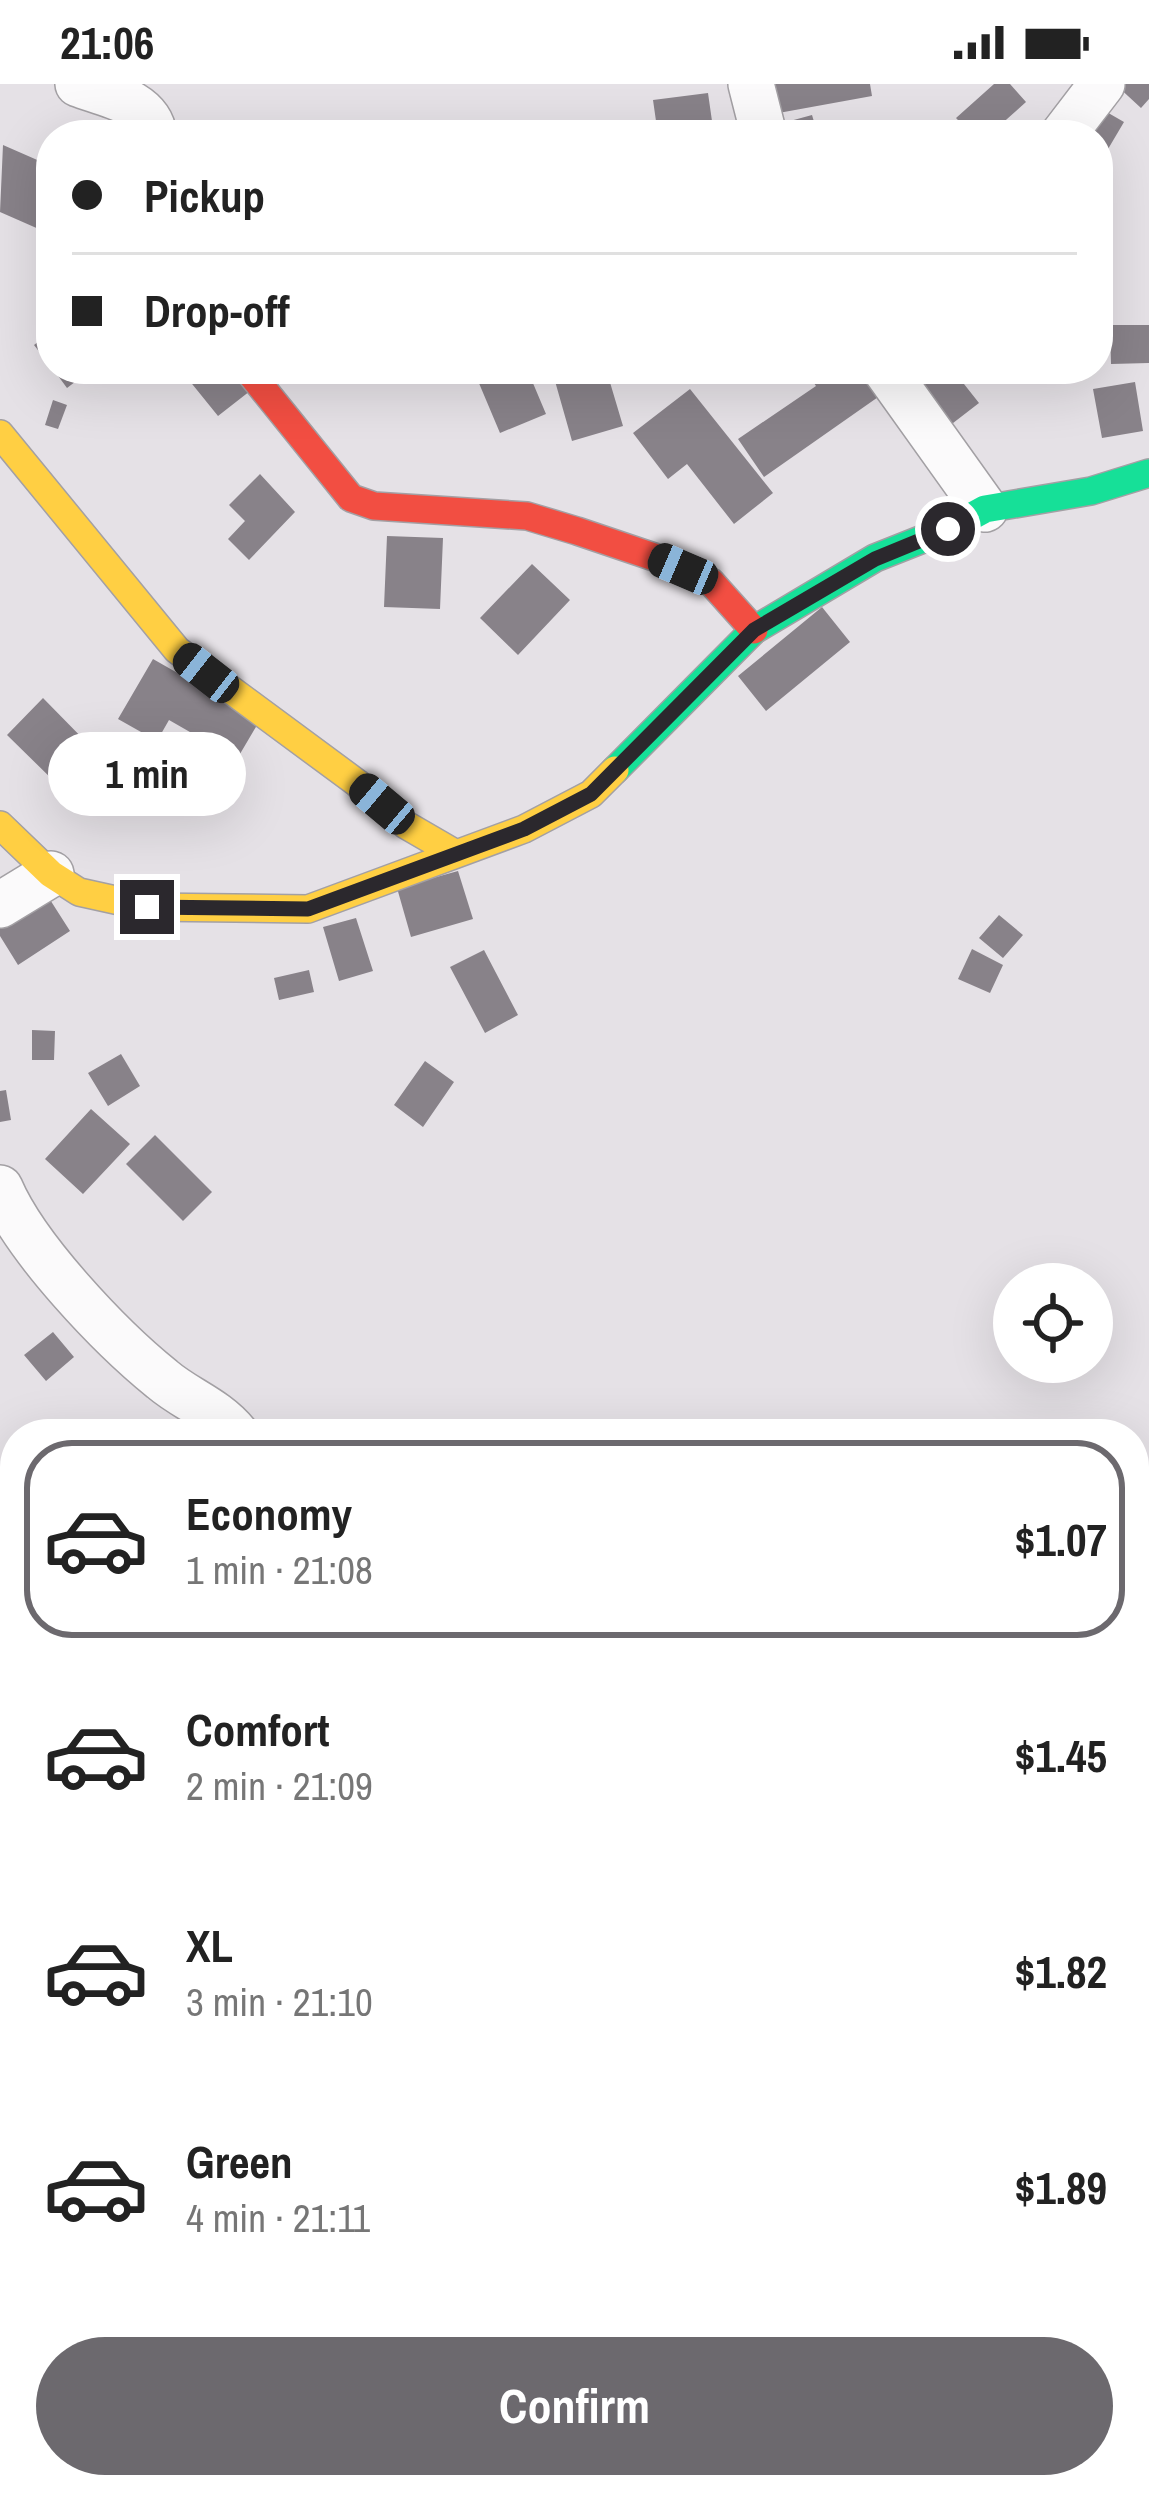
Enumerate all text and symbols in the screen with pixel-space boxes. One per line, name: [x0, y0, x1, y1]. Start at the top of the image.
text: 21:06: [60, 12, 154, 73]
text: Pickup: [144, 165, 265, 226]
text: Drop-off: [144, 280, 290, 341]
route start: [921, 502, 975, 556]
car: [643, 538, 723, 600]
car: [167, 637, 245, 709]
callout: 1 min: [48, 733, 246, 817]
text: 1 min: [105, 748, 189, 800]
car: [343, 767, 421, 841]
route end: [120, 880, 174, 934]
map controls: [993, 1263, 1113, 1383]
button: locate: [993, 1263, 1113, 1383]
text: Economy: [186, 1483, 352, 1544]
icon: car: [42, 1485, 150, 1593]
text: $1.07: [1015, 1509, 1107, 1570]
text: 1 min · 21:08: [186, 1544, 373, 1596]
text: Comfort: [186, 1699, 329, 1760]
icon: car: [42, 1701, 150, 1809]
text: $1.45: [1015, 1725, 1107, 1786]
text: 2 min · 21:09: [186, 1760, 373, 1812]
text: XL: [186, 1915, 233, 1976]
icon: car: [42, 1917, 150, 2025]
text: $1.82: [1015, 1941, 1107, 2002]
text: 3 min · 21:10: [186, 1976, 373, 2028]
text: Green: [186, 2131, 293, 2192]
icon: car: [42, 2133, 150, 2241]
text: $1.89: [1015, 2157, 1107, 2218]
text: 4 min · 21:11: [186, 2192, 370, 2244]
button: Confirm: [36, 2337, 1113, 2475]

